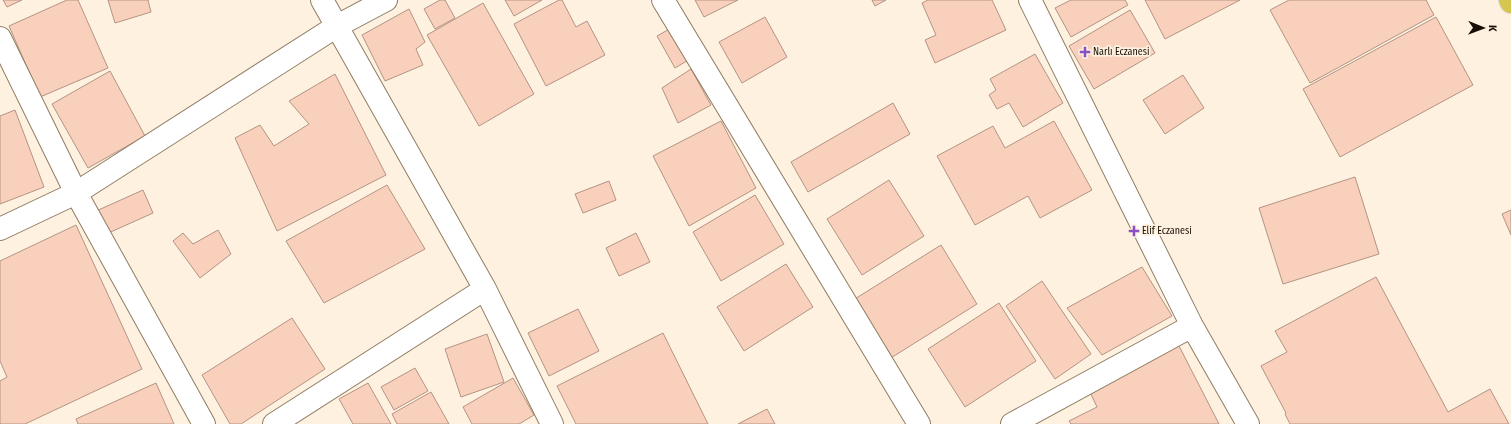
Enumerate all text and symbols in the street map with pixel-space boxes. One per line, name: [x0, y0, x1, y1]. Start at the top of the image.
north arrow: [1463, 8, 1503, 48]
text: K: [1486, 25, 1499, 32]
place label: Narlı Eczanesi: [1093, 46, 1149, 58]
marker: Narlı Eczanesi: [1080, 47, 1090, 57]
place label: Elif Eczanesi: [1142, 225, 1192, 237]
marker: Elif Eczanesi: [1129, 226, 1139, 236]

